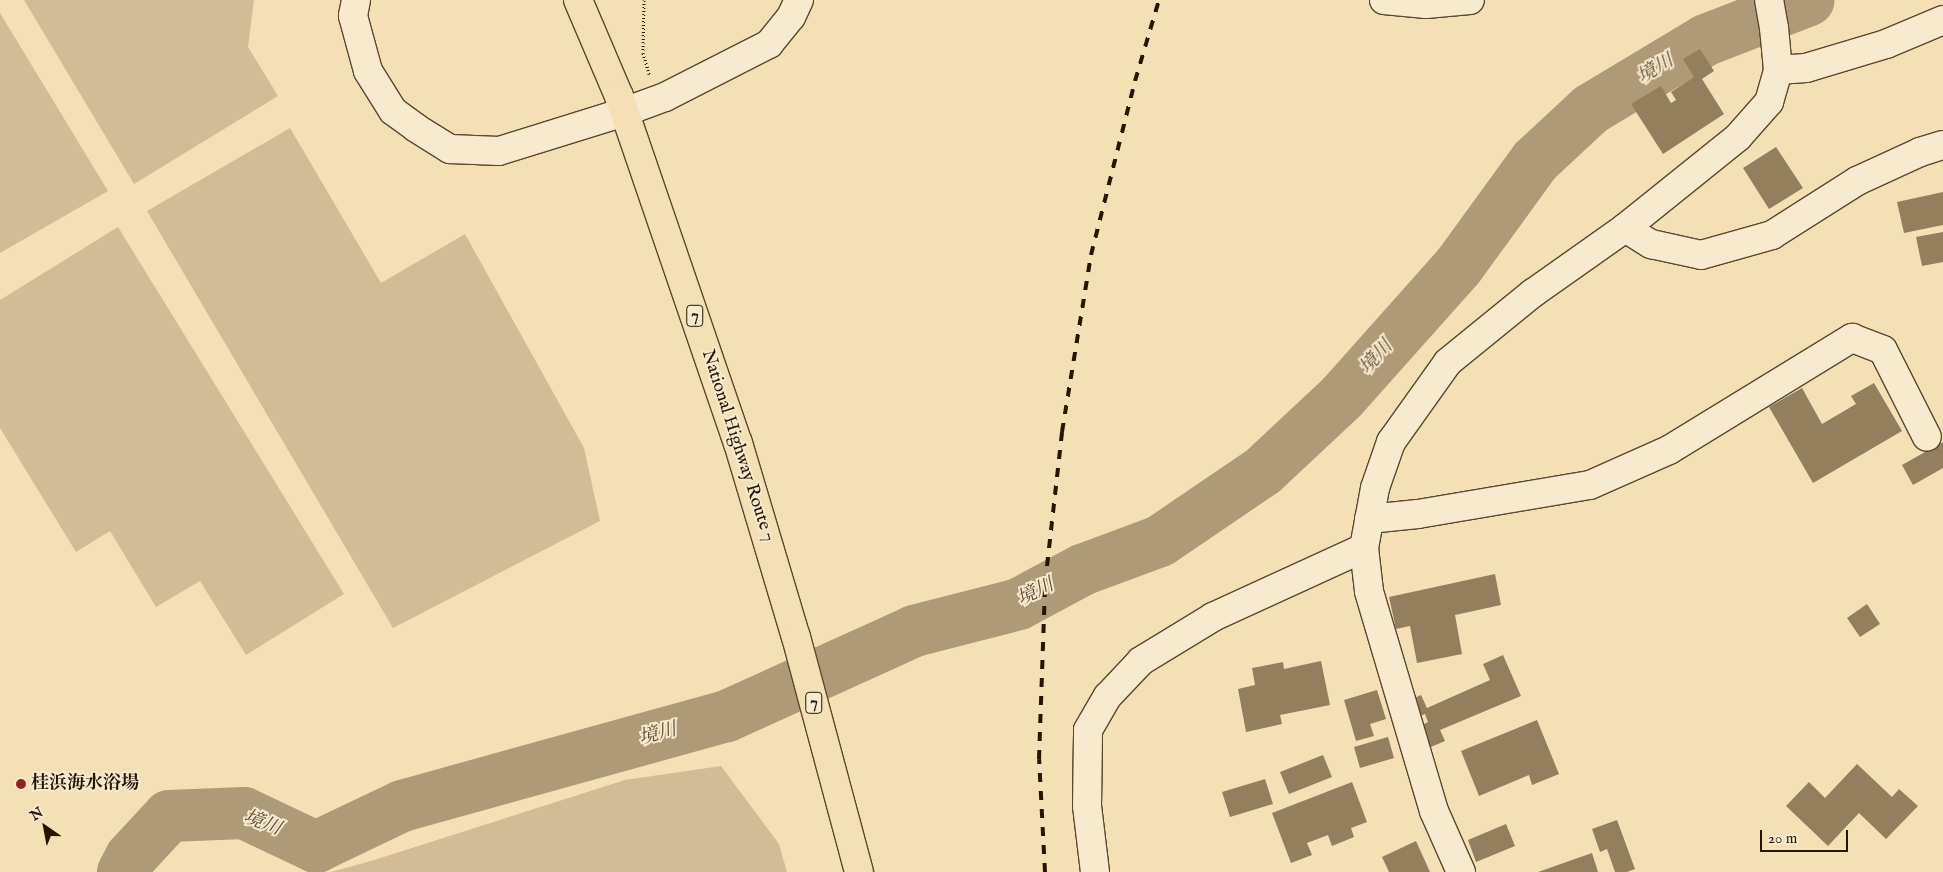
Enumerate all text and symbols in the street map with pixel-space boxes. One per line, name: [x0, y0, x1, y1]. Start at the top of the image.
water label: 境川: [1634, 50, 1678, 90]
road number: 7: [686, 302, 704, 330]
water label: 境川: [1356, 336, 1398, 380]
street label: National Highway Route 7: [696, 347, 778, 545]
water label: 境川: [1014, 574, 1058, 612]
road number: 7: [805, 690, 823, 716]
water label: 境川: [637, 719, 679, 751]
place label: 桂浜海水浴場: [31, 773, 139, 795]
marker: 桂浜海水浴場: [15, 778, 27, 790]
north arrow: [20, 802, 70, 852]
text: N: [27, 804, 47, 825]
water label: 境川: [240, 807, 284, 841]
scale bar: [1763, 820, 1850, 852]
text: 20 m: [1768, 829, 1797, 848]

